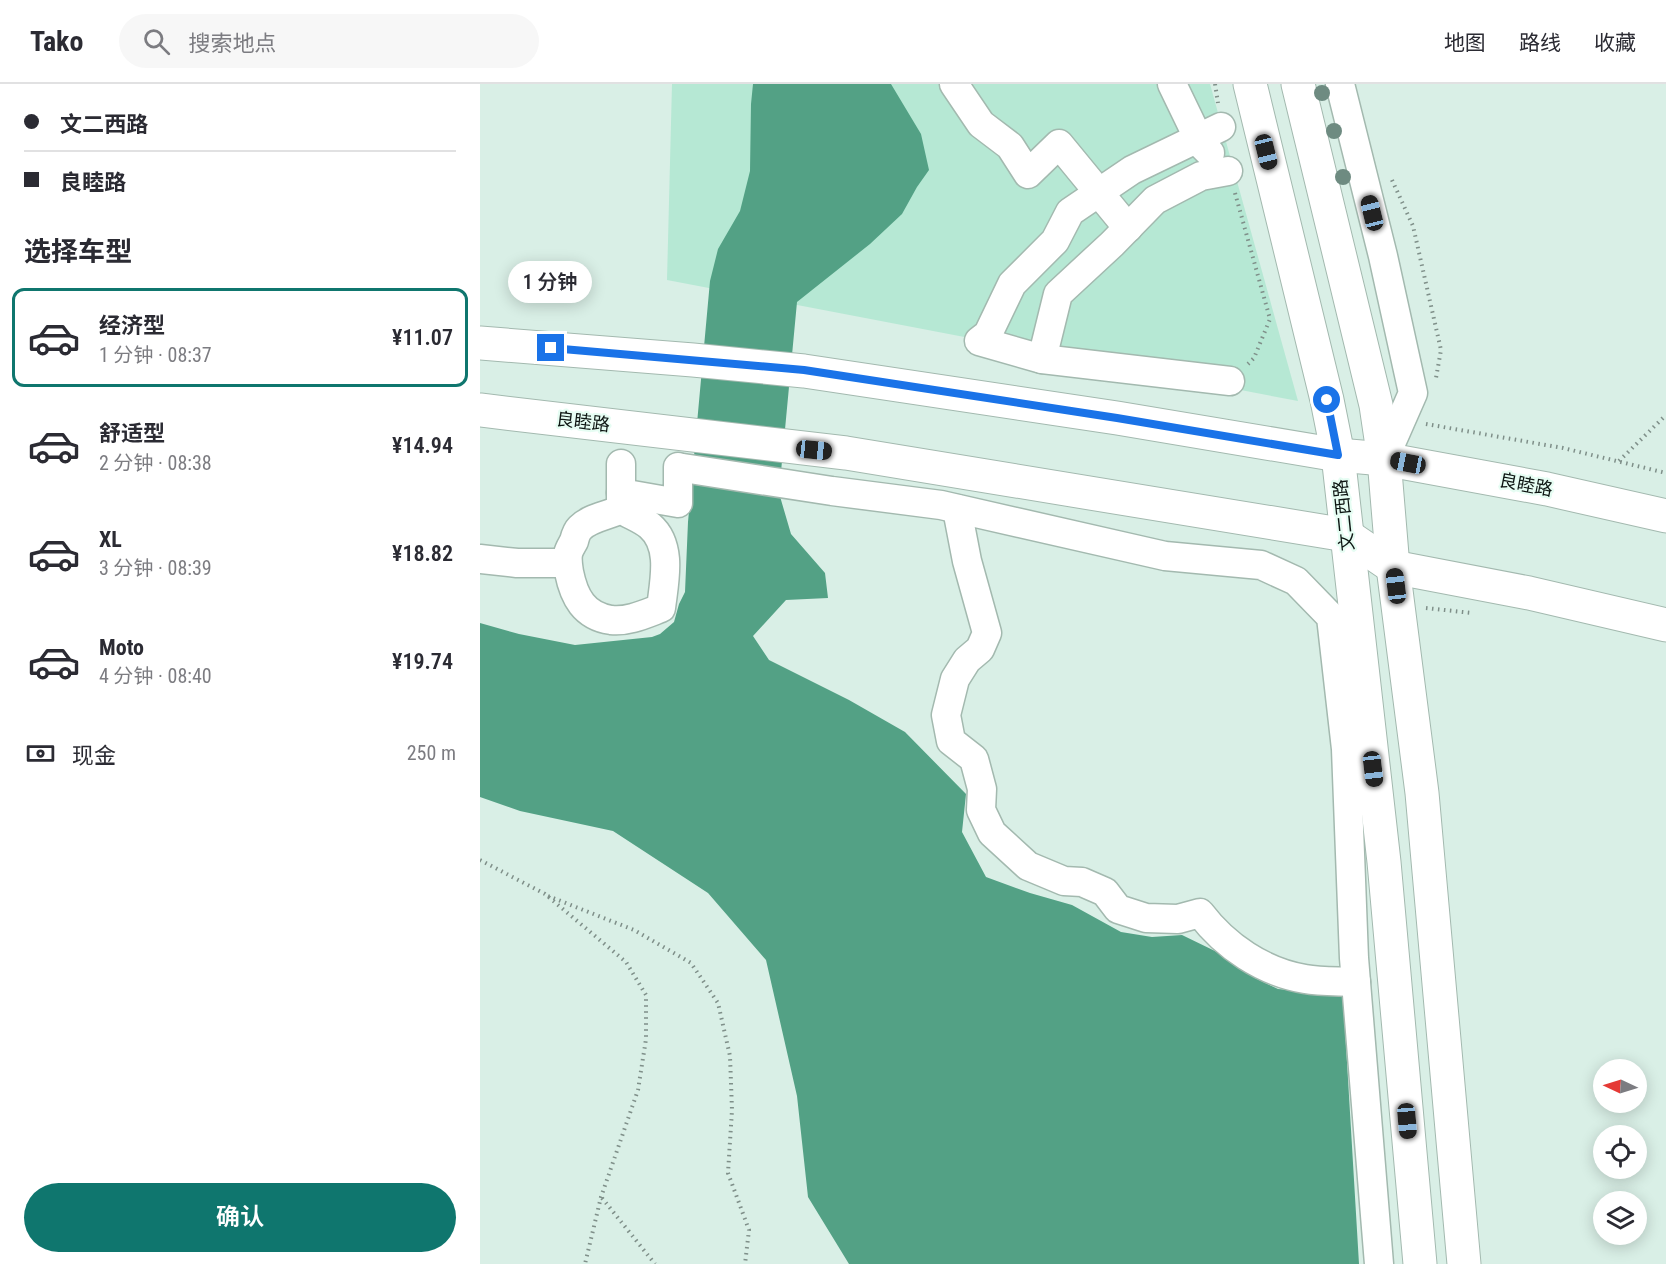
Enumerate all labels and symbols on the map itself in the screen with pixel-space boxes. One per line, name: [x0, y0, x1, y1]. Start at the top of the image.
car: [1253, 132, 1279, 172]
car: [1359, 193, 1385, 233]
callout: 1 分钟: [509, 261, 593, 303]
route end: [537, 334, 564, 361]
route start: [1313, 386, 1340, 413]
street label: 良睦路: [555, 408, 611, 435]
car: [795, 439, 833, 461]
car: [1389, 451, 1427, 475]
street label: 良睦路: [1498, 469, 1555, 500]
street label: 文二西路: [1329, 478, 1358, 552]
car: [1385, 567, 1407, 605]
car: [1362, 750, 1384, 788]
north arrow: [1593, 1059, 1647, 1113]
car: [1396, 1102, 1418, 1140]

